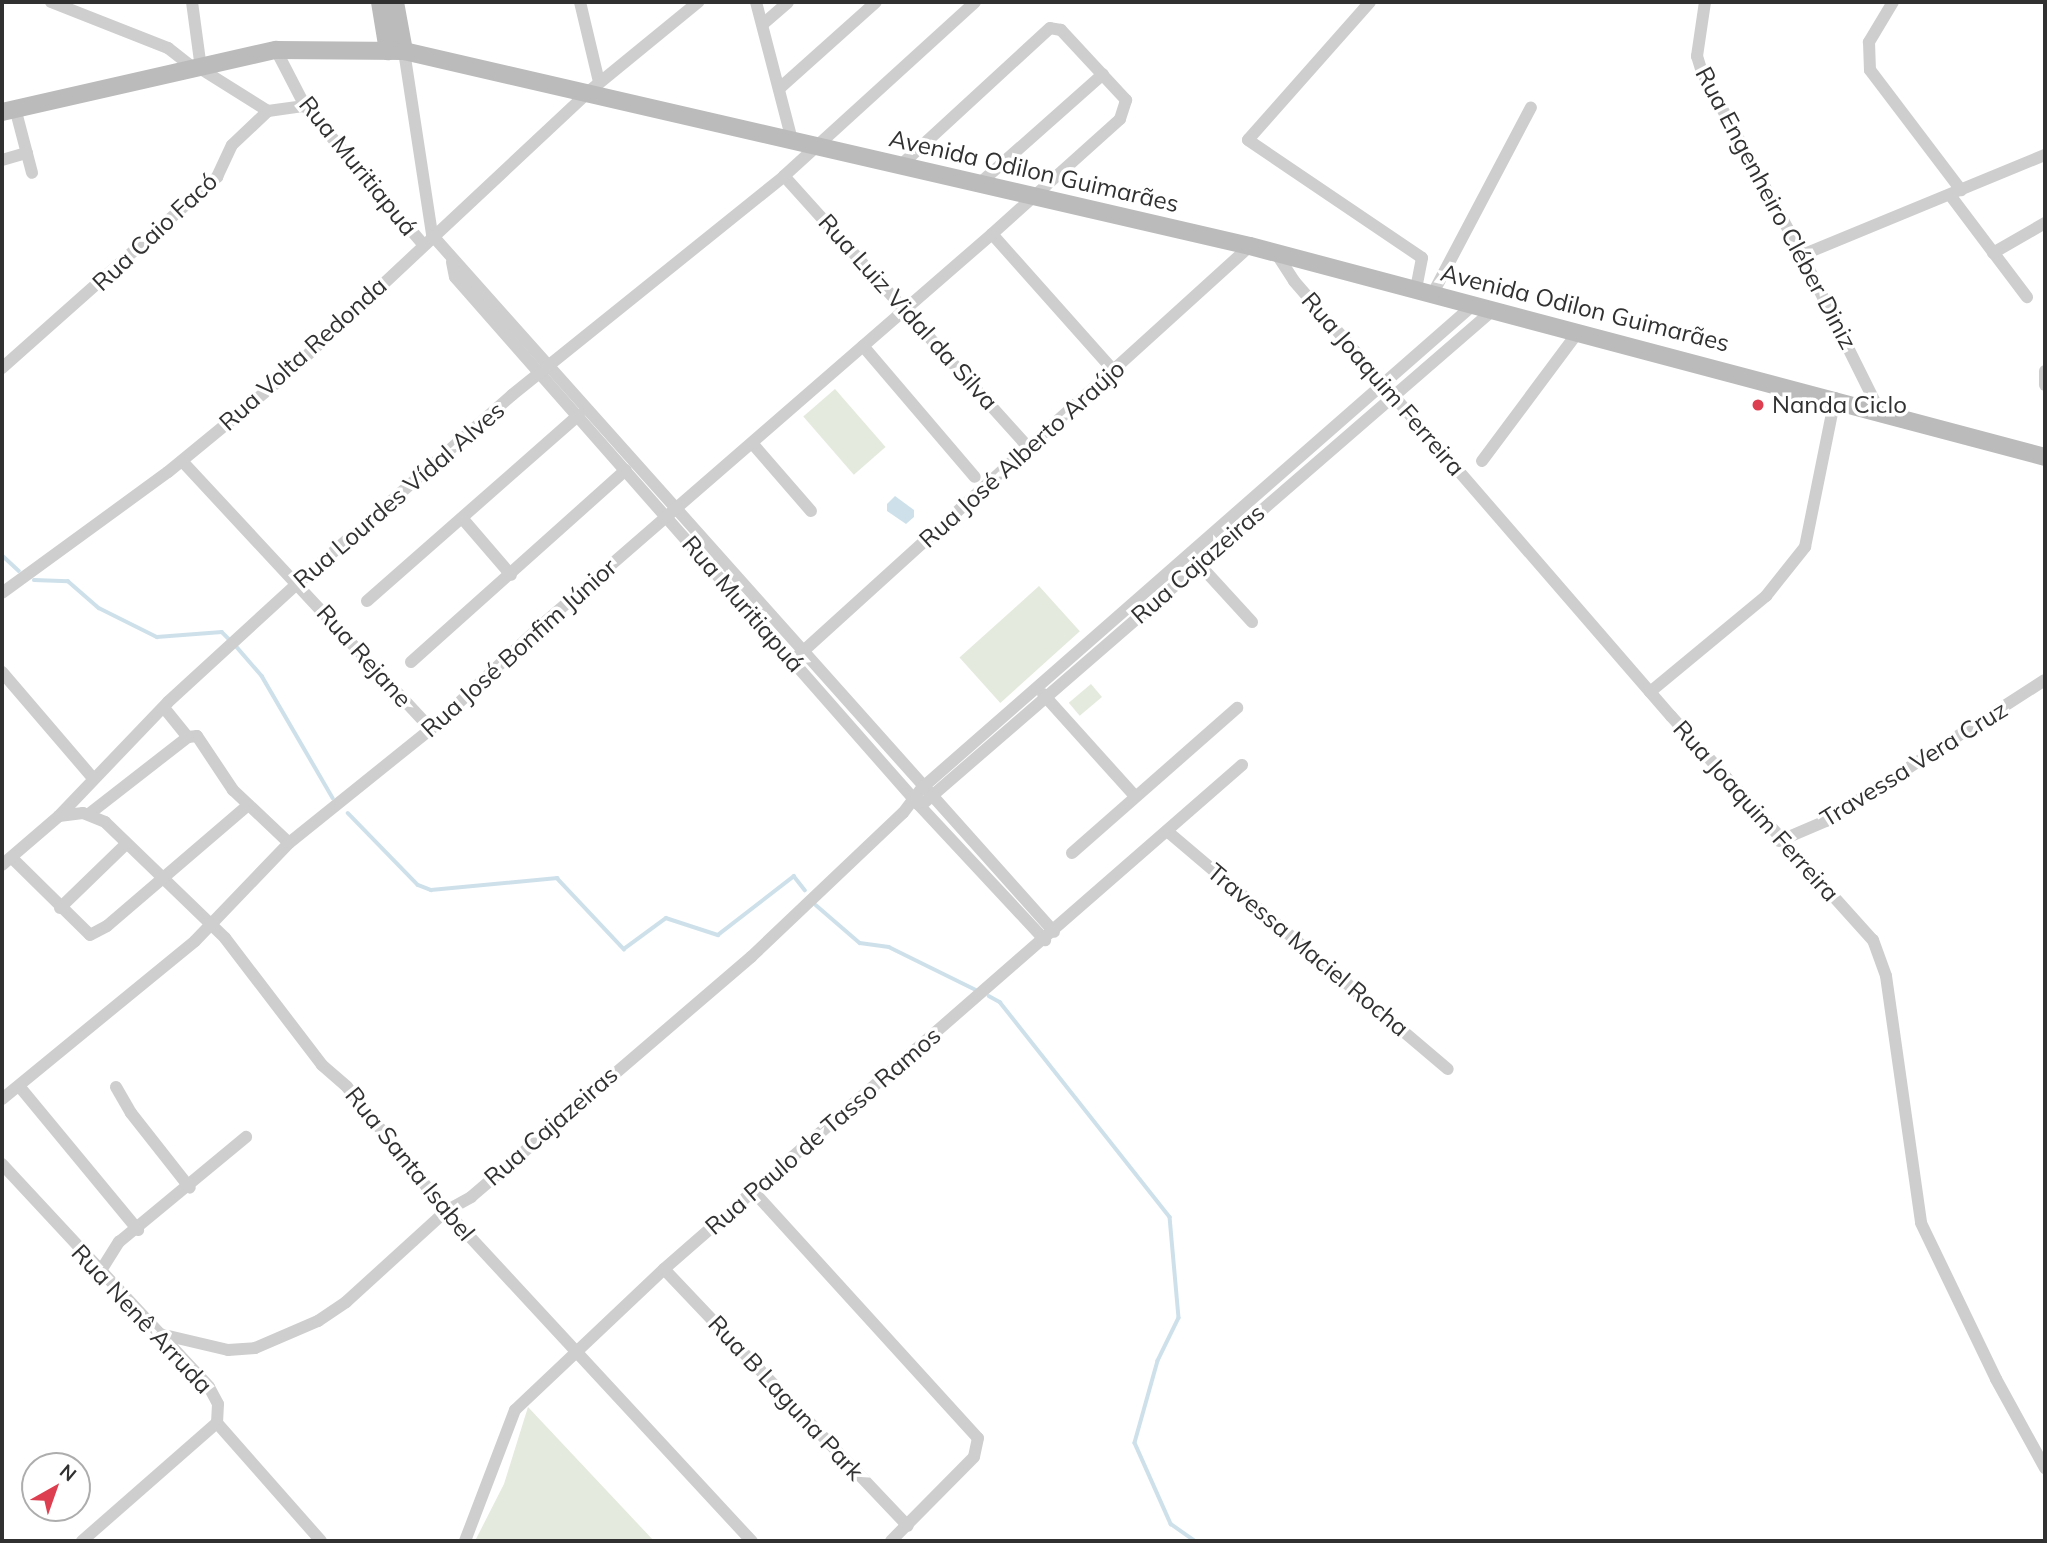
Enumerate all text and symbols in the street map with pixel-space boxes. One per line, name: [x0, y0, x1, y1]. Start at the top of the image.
street label: Rua Engenheiro Cléber Diniz: [1689, 62, 1863, 354]
street label: Rua Muritiapuá: [293, 90, 423, 242]
street label: Avenida Odilon Guimarães: [886, 124, 1182, 218]
street label: Rua Caio Facó: [87, 167, 223, 297]
street label: Rua Luiz Vidal da Silva: [812, 208, 1004, 416]
street label: Avenida Odilon Guimarães: [1438, 258, 1732, 358]
street label: Rua Volta Redonda: [213, 271, 393, 437]
street label: Rua Joaquim Ferreira: [1296, 286, 1470, 482]
street label: Rua José Alberto Araújo: [913, 354, 1131, 554]
place label: Nanda Ciclo: [1772, 391, 1907, 419]
street label: Rua Lourdes Vídal Alves: [288, 396, 510, 594]
marker: Nanda Ciclo: [1750, 397, 1766, 413]
street label: Rua Cajazeiras: [1125, 498, 1271, 630]
street label: Rua Muritiapuá: [676, 530, 810, 678]
street label: Rua José Bonfim Júnior: [415, 553, 623, 743]
street label: Rua Rejane: [311, 599, 417, 713]
street label: Travessa Vera Cruz: [1815, 695, 2013, 833]
street label: Rua Joaquim Ferreira: [1667, 715, 1845, 907]
street label: Travessa Maciel Rocha: [1202, 857, 1414, 1043]
street label: Rua Paulo de Tasso Ramos: [699, 1021, 947, 1241]
street label: Rua Cajazeiras: [478, 1060, 624, 1192]
street label: Rua Santa Isabel: [339, 1081, 481, 1247]
street label: Rua Nenê Arruda: [66, 1239, 218, 1399]
street label: Rua B Laguna Park: [702, 1310, 870, 1486]
north arrow: [21, 1452, 91, 1522]
text: N: [55, 1459, 81, 1486]

